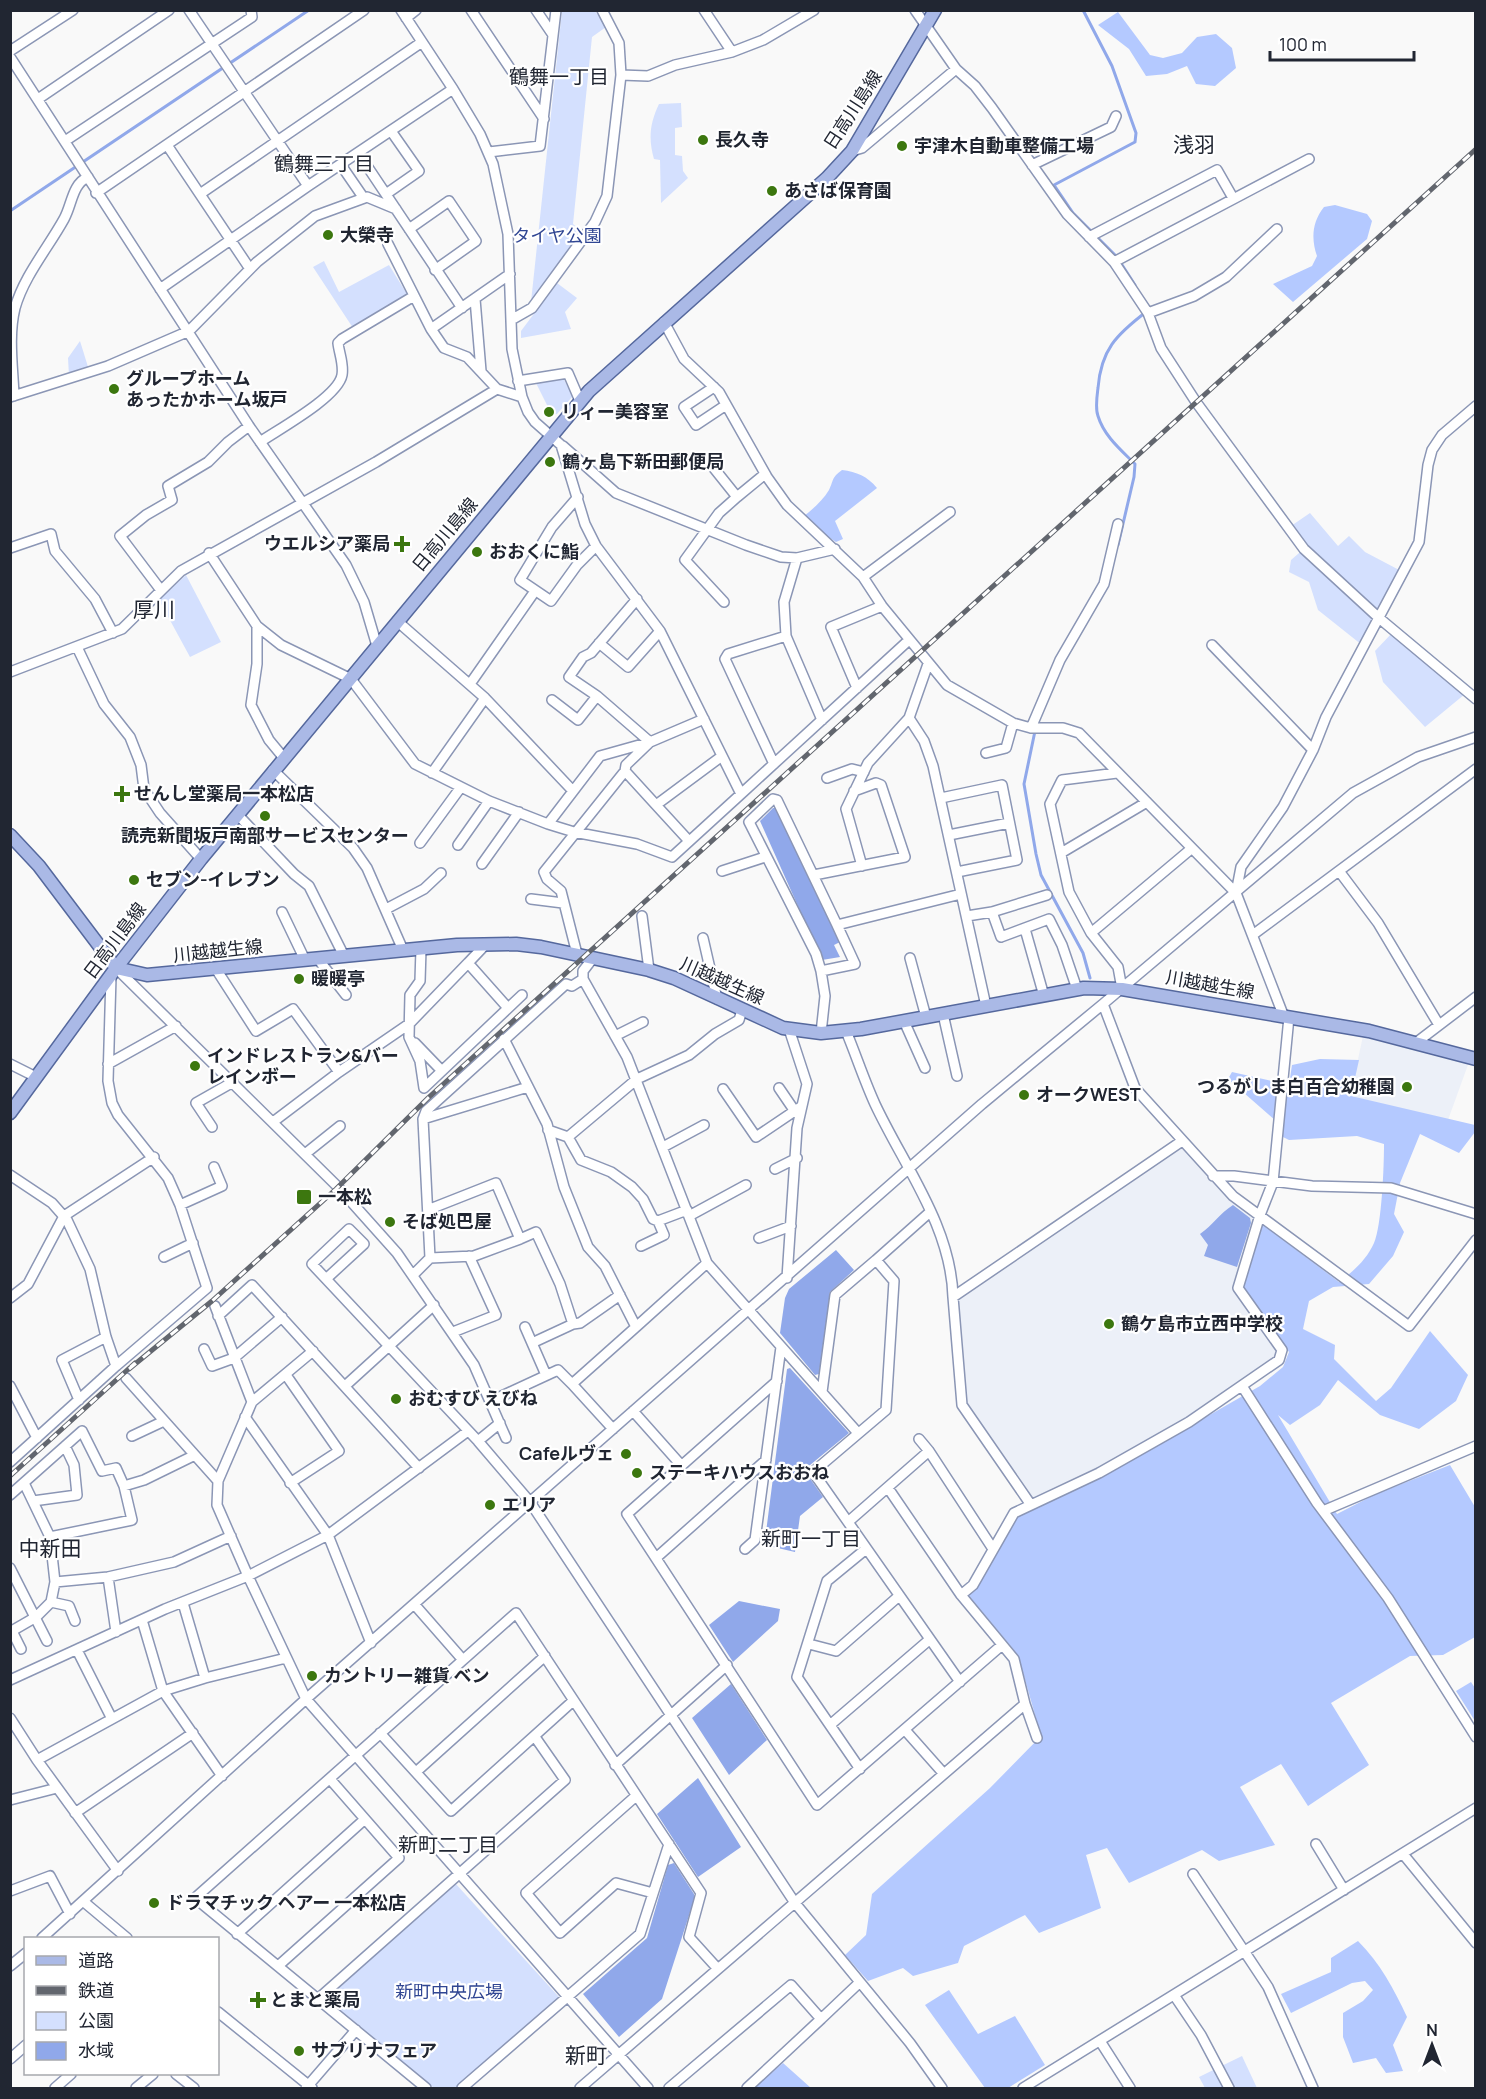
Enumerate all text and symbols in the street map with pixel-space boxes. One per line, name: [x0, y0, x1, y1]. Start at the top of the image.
scale bar: [1270, 24, 1414, 62]
text: 100 m: [1279, 32, 1327, 56]
district label: 鶴舞一丁目: [509, 63, 609, 90]
street label: 日高川島線: [818, 65, 887, 154]
place label: 長久寺: [715, 127, 769, 151]
district label: 浅羽: [1173, 130, 1215, 158]
marker: 長久寺: [696, 133, 710, 147]
place label: 宇津木自動車整備工場: [914, 133, 1094, 157]
marker: 宇津木自動車整備工場: [895, 139, 909, 153]
district label: 鶴舞三丁目: [274, 150, 374, 177]
place label: あさば保育園: [784, 178, 892, 202]
marker: あさば保育園: [765, 184, 779, 198]
place label: 大榮寺: [340, 222, 394, 246]
park label: タイヤ公園: [512, 223, 602, 247]
marker: 大榮寺: [321, 228, 335, 242]
place label: グループホーム あったかホーム坂戸: [126, 366, 287, 411]
marker: グループホーム あったかホーム坂戸: [107, 382, 121, 396]
place label: リィー美容室: [561, 399, 669, 423]
marker: リィー美容室: [542, 405, 556, 419]
place label: 鶴ヶ島下新田郵便局: [562, 449, 724, 473]
marker: 鶴ヶ島下新田郵便局: [543, 455, 557, 469]
street label: 日高川島線: [406, 492, 482, 577]
place label: ウエルシア薬局: [264, 531, 390, 555]
marker: ウエルシア薬局: [395, 537, 409, 551]
place label: おおくに鮨: [489, 539, 579, 563]
marker: おおくに鮨: [470, 545, 484, 559]
district label: 厚川: [133, 595, 175, 623]
place label: せんし堂薬局一本松店: [134, 781, 314, 805]
marker: せんし堂薬局一本松店: [115, 787, 129, 801]
marker: 読売新聞坂戸南部サービスセンター: [258, 809, 272, 823]
place label: 読売新聞坂戸南部サービスセンター: [121, 823, 409, 847]
place label: セブン-イレブン: [146, 867, 280, 891]
marker: セブン-イレブン: [127, 873, 141, 887]
street label: 日高川島線: [78, 897, 151, 984]
street label: 川越越生線: [172, 933, 264, 967]
street label: 川越越生線: [676, 951, 768, 1009]
street label: 川越越生線: [1164, 964, 1257, 1004]
place label: 暖暖亭: [311, 966, 365, 990]
marker: 暖暖亭: [292, 972, 306, 986]
place label: インドレストラン&バー レインボー: [207, 1043, 399, 1088]
marker: インドレストラン&バー レインボー: [188, 1059, 202, 1073]
place label: つるがしま白百合幼稚園: [1197, 1074, 1395, 1098]
marker: つるがしま白百合幼稚園: [1400, 1080, 1414, 1094]
place label: オークWEST: [1036, 1082, 1141, 1106]
marker: オークWEST: [1017, 1088, 1031, 1102]
place label: 一本松: [318, 1184, 372, 1208]
marker: 一本松: [295, 1188, 313, 1206]
place label: そば処巴屋: [402, 1209, 492, 1233]
marker: そば処巴屋: [383, 1215, 397, 1229]
place label: 鶴ケ島市立西中学校: [1121, 1311, 1283, 1335]
marker: 鶴ケ島市立西中学校: [1102, 1317, 1116, 1331]
place label: おむすび えびね: [408, 1386, 538, 1410]
marker: おむすび えびね: [389, 1392, 403, 1406]
place label: Cafeルヴェ: [519, 1441, 614, 1465]
marker: Cafeルヴェ: [619, 1447, 633, 1461]
place label: ステーキハウスおおね: [649, 1460, 829, 1484]
marker: ステーキハウスおおね: [630, 1466, 644, 1480]
place label: エリア: [502, 1492, 556, 1516]
marker: エリア: [483, 1498, 497, 1512]
district label: 新町一丁目: [761, 1525, 861, 1552]
district label: 中新田: [19, 1534, 82, 1562]
place label: カントリー雑貨 ベン: [324, 1663, 490, 1687]
marker: カントリー雑貨 ベン: [305, 1669, 319, 1683]
district label: 新町二丁目: [398, 1831, 498, 1858]
place label: ドラマチック ヘアー 一本松店: [166, 1890, 406, 1914]
marker: ドラマチック ヘアー 一本松店: [147, 1896, 161, 1910]
legend: [24, 1937, 219, 2075]
text: 道路: [78, 1948, 114, 1972]
text: 鉄道: [78, 1978, 114, 2002]
park label: 新町中央広場: [395, 1979, 503, 2003]
place label: とまと薬局: [270, 1987, 360, 2011]
marker: とまと薬局: [251, 1993, 265, 2007]
text: 公園: [78, 2008, 114, 2032]
north arrow: [1402, 2015, 1462, 2075]
text: N: [1426, 2019, 1438, 2041]
text: 水域: [78, 2038, 114, 2062]
place label: サブリナフェア: [311, 2038, 437, 2062]
district label: 新町: [565, 2041, 607, 2069]
marker: サブリナフェア: [292, 2044, 306, 2058]

